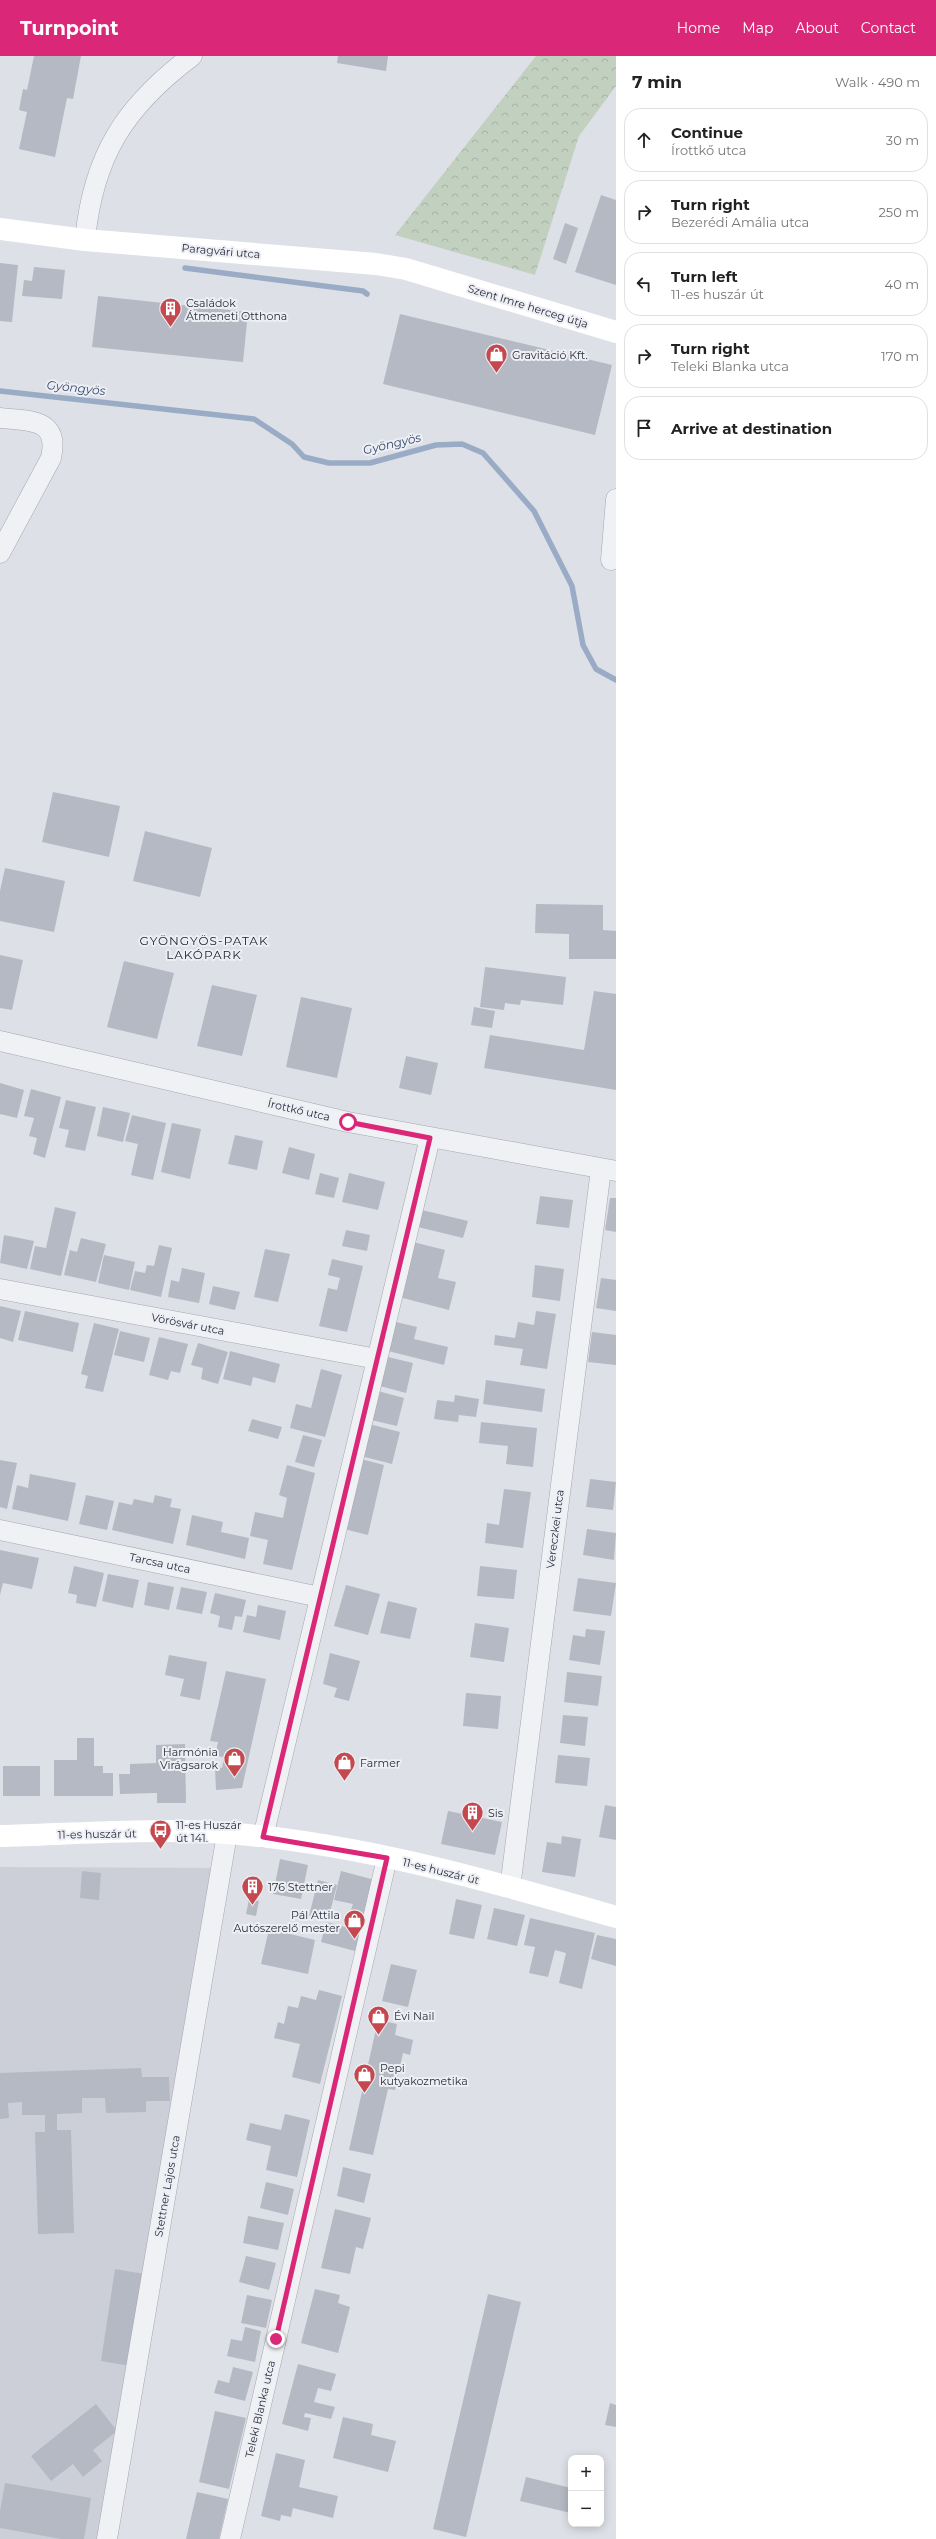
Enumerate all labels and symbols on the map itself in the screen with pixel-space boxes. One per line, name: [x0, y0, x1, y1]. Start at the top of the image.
street label: Paragvári utca: [181, 241, 261, 261]
street label: Szent Imre herceg útja: [466, 281, 590, 331]
building icon: Családok Átmeneti Otthona: [157, 296, 183, 329]
place label: Családok Átmeneti Otthona: [186, 296, 287, 323]
shop icon: Gravitáció Kft.: [484, 342, 510, 375]
place label: Gravitáció Kft.: [512, 348, 588, 362]
water label: Gyöngyös: [46, 377, 106, 398]
water label: Gyöngyös: [361, 430, 423, 457]
district label: GYÖNGYÖS-PATAK LAKÓPARK: [139, 933, 269, 962]
street label: Írottkő utca: [266, 1096, 332, 1124]
route start: [339, 1113, 357, 1131]
street label: Vörösvár utca: [150, 1310, 226, 1338]
street label: Vereczkei utca: [543, 1489, 567, 1569]
street label: Tarcsa utca: [128, 1550, 192, 1576]
place label: Harmónia Virágsarok: [160, 1745, 218, 1772]
shop icon: Harmónia Virágsarok: [221, 1745, 247, 1778]
shop icon: Farmer: [331, 1750, 357, 1783]
place label: Farmer: [360, 1756, 400, 1770]
building icon: Sis: [459, 1800, 485, 1833]
place label: Sis: [488, 1806, 504, 1820]
bus stop icon: 11-es Huszár út 141.: [148, 1818, 174, 1851]
place label: 11-es Huszár út 141.: [176, 1818, 241, 1845]
street label: 11-es huszár út: [58, 1826, 137, 1842]
street label: 11-es huszár út: [401, 1855, 481, 1887]
building icon: 176 Stettner: [239, 1874, 265, 1907]
place label: 176 Stettner: [268, 1880, 333, 1894]
place label: Pál Attila Autószerelő mester: [233, 1908, 340, 1935]
shop icon: Pál Attila Autószerelő mester: [342, 1908, 368, 1941]
shop icon: Évi Nail: [366, 2003, 392, 2036]
place label: Évi Nail: [394, 2009, 434, 2023]
shop icon: Pepi kutyakozmetika: [352, 2061, 378, 2094]
place label: Pepi kutyakozmetika: [380, 2061, 468, 2088]
street label: Stettner Lajos utca: [151, 2134, 183, 2238]
route end: [267, 2330, 285, 2348]
street label: Teleki Blanka utca: [242, 2359, 278, 2459]

